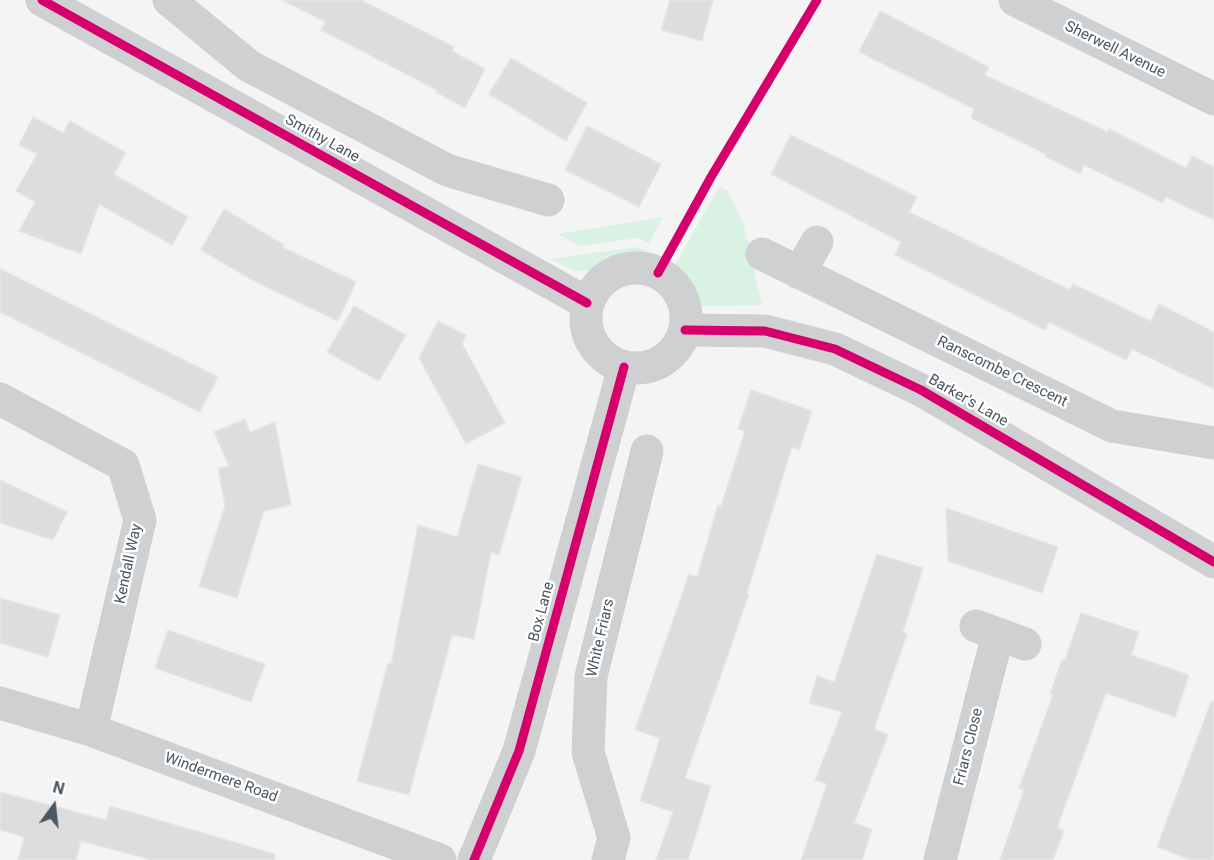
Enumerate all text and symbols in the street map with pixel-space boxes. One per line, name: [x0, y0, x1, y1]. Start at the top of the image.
street label: Sherwell Avenue: [1062, 18, 1168, 82]
street label: Smithy Lane: [282, 111, 362, 167]
street label: Ranscombe Crescent: [934, 333, 1070, 411]
street label: Barker's Lane: [925, 371, 1011, 431]
street label: Kendall Way: [112, 522, 146, 606]
street label: Box Lane: [525, 580, 559, 644]
street label: White Friars: [583, 597, 619, 679]
street label: Friars Close: [951, 706, 987, 788]
street label: Windermere Road: [162, 749, 280, 807]
north arrow: [24, 776, 84, 836]
text: N: [51, 777, 67, 799]

